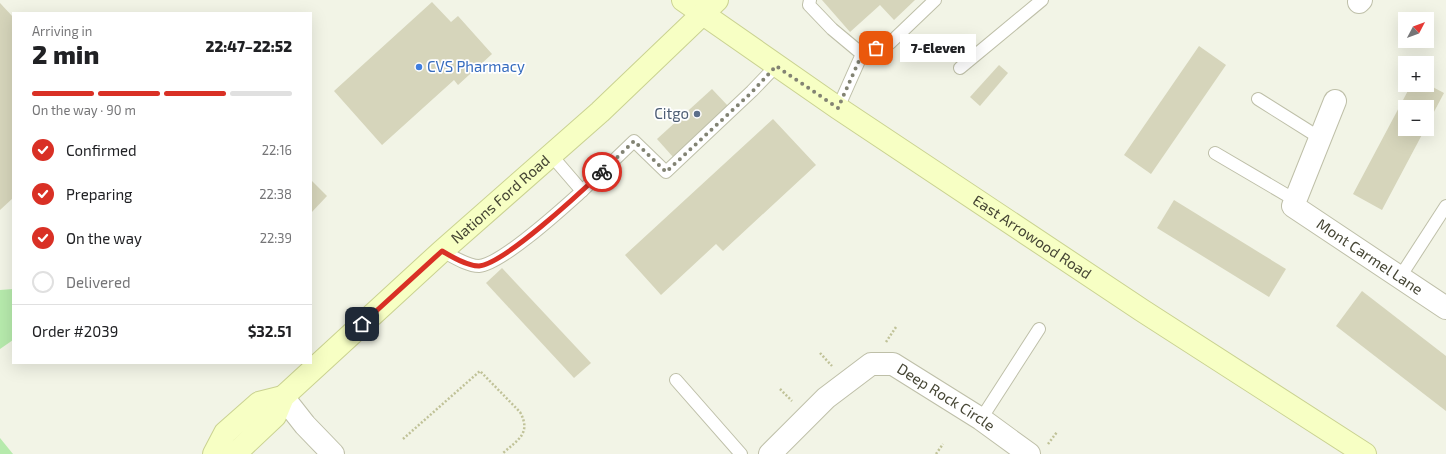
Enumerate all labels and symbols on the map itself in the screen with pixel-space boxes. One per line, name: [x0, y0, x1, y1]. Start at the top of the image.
north arrow: [1398, 12, 1434, 48]
pin: [859, 31, 893, 65]
callout: 7-Eleven: [900, 34, 976, 62]
place label: CVS Pharmacy: [427, 57, 525, 75]
marker: CVS Pharmacy: [414, 62, 424, 72]
place label: Citgo: [654, 104, 689, 122]
marker: Citgo: [692, 109, 702, 119]
street label: Nations Ford Road: [447, 151, 553, 247]
courier: [582, 152, 622, 192]
street label: East Arrowood Road: [970, 190, 1095, 282]
street label: Mont Carmel Lane: [1314, 214, 1426, 298]
pin: [345, 307, 379, 341]
street label: Deep Rock Circle: [894, 359, 999, 434]

